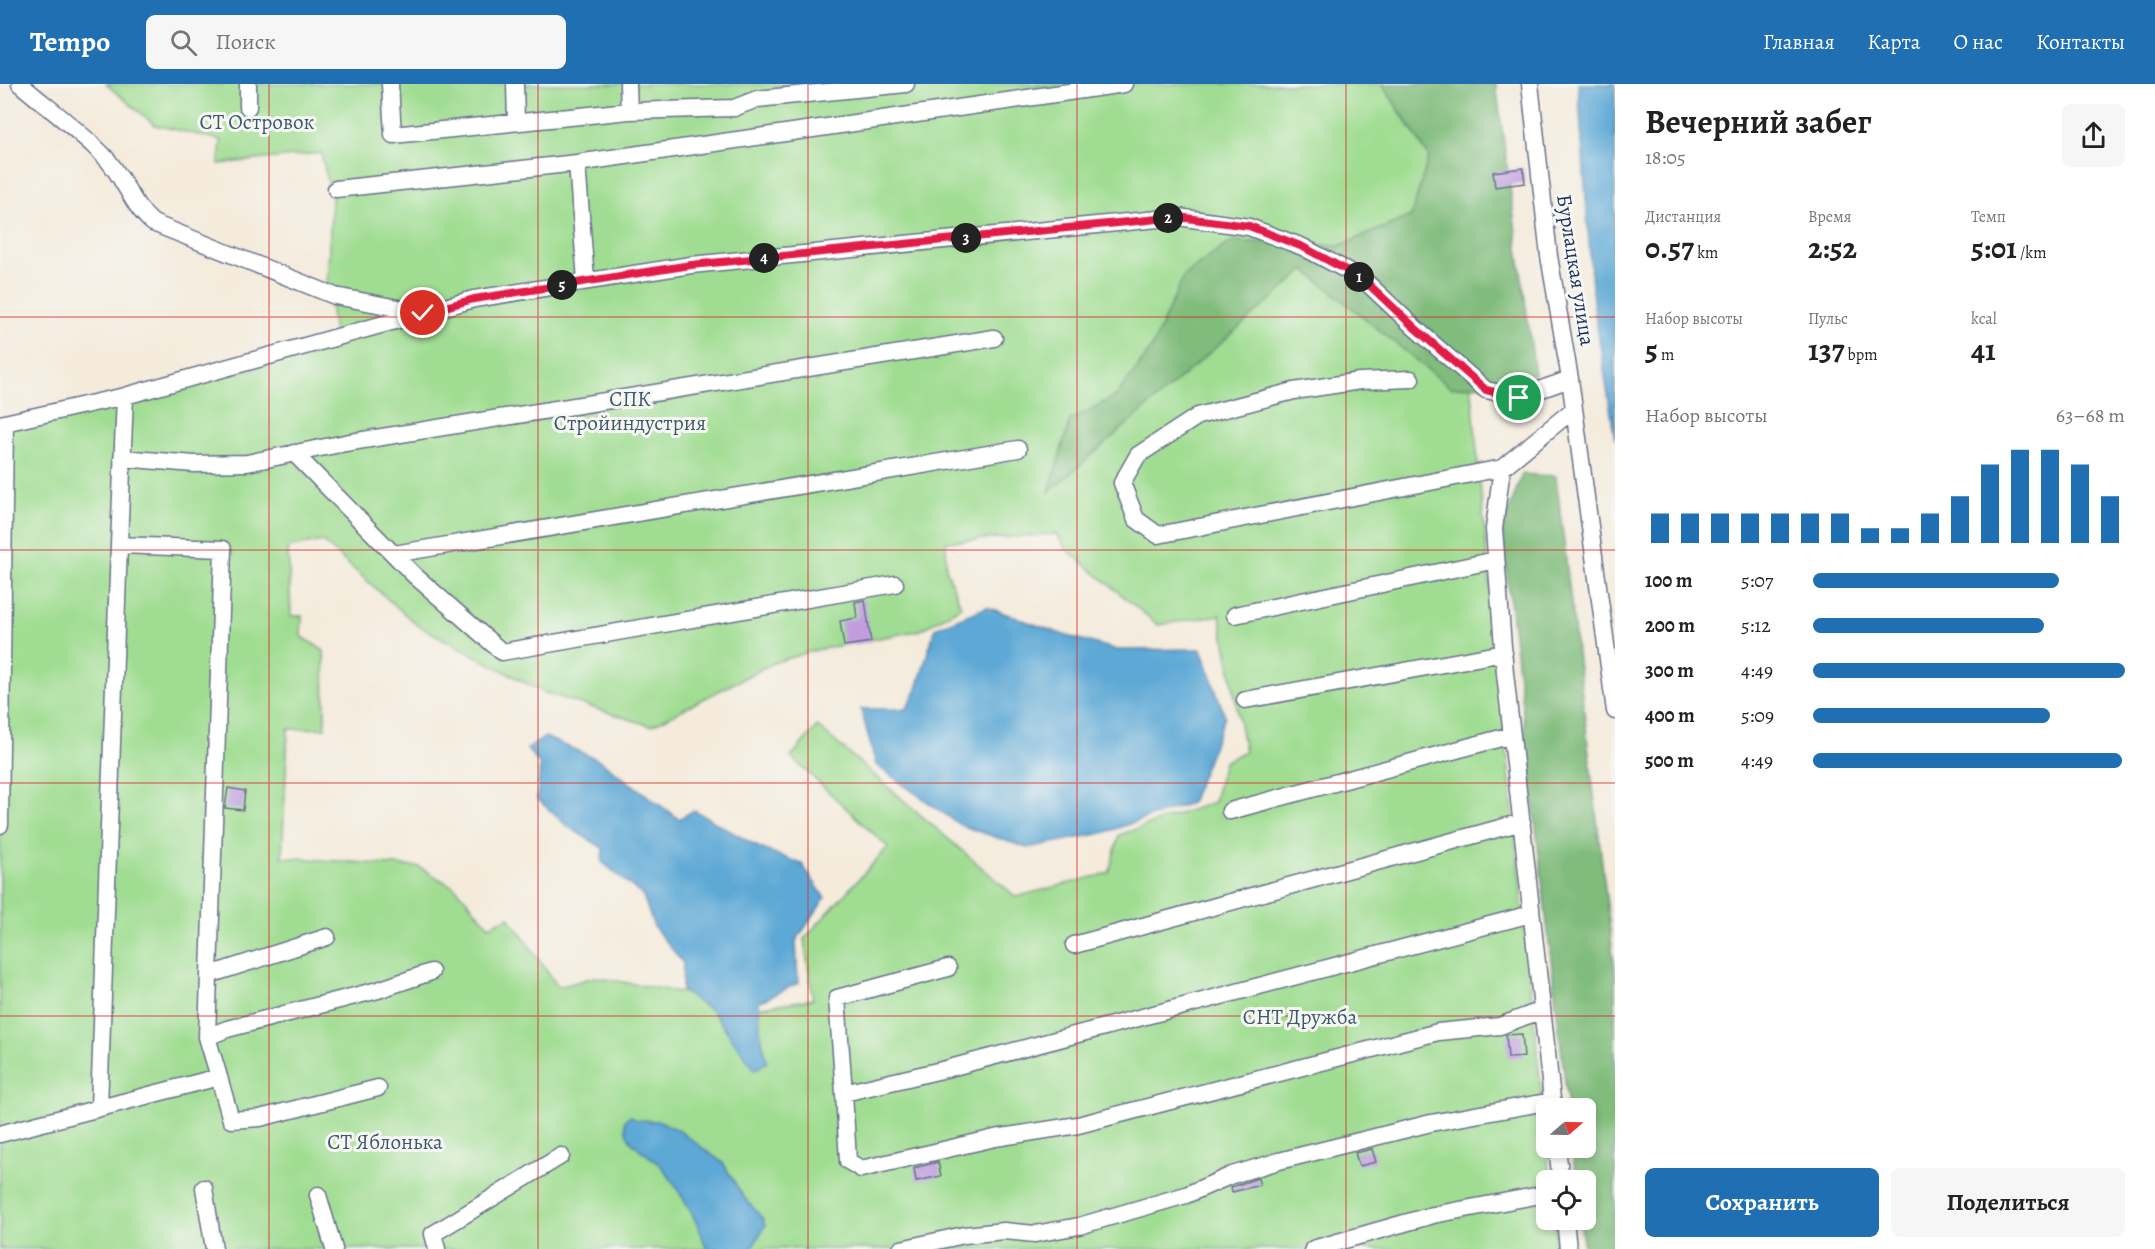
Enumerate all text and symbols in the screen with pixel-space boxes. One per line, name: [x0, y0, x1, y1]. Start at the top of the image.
search box: [146, 15, 566, 69]
text: Tempo: [30, 23, 110, 61]
icon: search: [167, 26, 200, 59]
text: Поиск: [215, 27, 276, 57]
text: Главная: [1763, 28, 1835, 56]
text: Карта: [1868, 28, 1920, 56]
text: О нас: [1953, 28, 2003, 56]
text: Контакты: [2036, 28, 2125, 56]
text: Вечерний забег: [1645, 99, 1872, 144]
button: share: [2062, 104, 2125, 167]
park label: СТ Островок: [200, 108, 315, 136]
text: 18:05: [1645, 144, 1686, 171]
street label: Бурлацкая улица: [1550, 192, 1602, 348]
pin: 2: [1153, 203, 1183, 233]
text: Дистанция: [1645, 206, 1721, 228]
text: Время: [1808, 206, 1852, 228]
text: Темп: [1971, 206, 2006, 228]
text: 2: [1164, 207, 1172, 229]
pin: 3: [951, 223, 981, 253]
text: 3: [963, 227, 969, 249]
text: 0.57: [1645, 228, 1694, 268]
text: 2:52: [1808, 228, 1857, 268]
text: 5:01: [1971, 228, 2017, 268]
text: km: [1694, 242, 1718, 264]
text: /km: [2017, 242, 2046, 264]
pin: 4: [749, 243, 779, 273]
text: 4: [760, 247, 768, 269]
pin: 1: [1344, 262, 1374, 292]
text: 1: [1356, 266, 1362, 288]
pin: 5: [547, 270, 577, 300]
text: 5: [559, 274, 565, 296]
pin: [397, 287, 448, 338]
icon: check: [406, 296, 439, 329]
text: Набор высоты: [1645, 308, 1743, 330]
text: Пульс: [1808, 308, 1848, 330]
text: kcal: [1971, 308, 1997, 330]
text: 5: [1645, 330, 1658, 370]
text: 137: [1808, 330, 1844, 370]
text: 41: [1971, 330, 1996, 370]
text: m: [1658, 344, 1674, 366]
text: bpm: [1844, 344, 1878, 366]
pin: [1493, 372, 1544, 423]
icon: arrive: [1502, 381, 1535, 414]
park label: СПК Стройиндустрия: [554, 385, 706, 437]
text: Набор высоты: [1645, 402, 1768, 429]
text: 63–68 m: [2056, 402, 2125, 429]
text: 100 m: [1645, 567, 1693, 594]
text: 5:07: [1741, 567, 1773, 594]
text: 200 m: [1645, 612, 1695, 639]
text: 5:12: [1741, 612, 1771, 639]
text: 300 m: [1645, 657, 1694, 684]
text: 4:49: [1741, 657, 1773, 684]
text: 400 m: [1645, 702, 1695, 729]
text: 5:09: [1741, 702, 1774, 729]
text: 500 m: [1645, 747, 1694, 774]
text: 4:49: [1741, 747, 1773, 774]
park label: СНТ Дружба: [1243, 1003, 1357, 1031]
north arrow: [1536, 1098, 1596, 1158]
map controls: [1536, 1098, 1596, 1230]
park label: СТ Яблонька: [327, 1128, 443, 1156]
button: Сохранить: [1645, 1168, 1879, 1237]
button: Поделиться: [1891, 1168, 2125, 1237]
button: locate: [1536, 1170, 1596, 1230]

